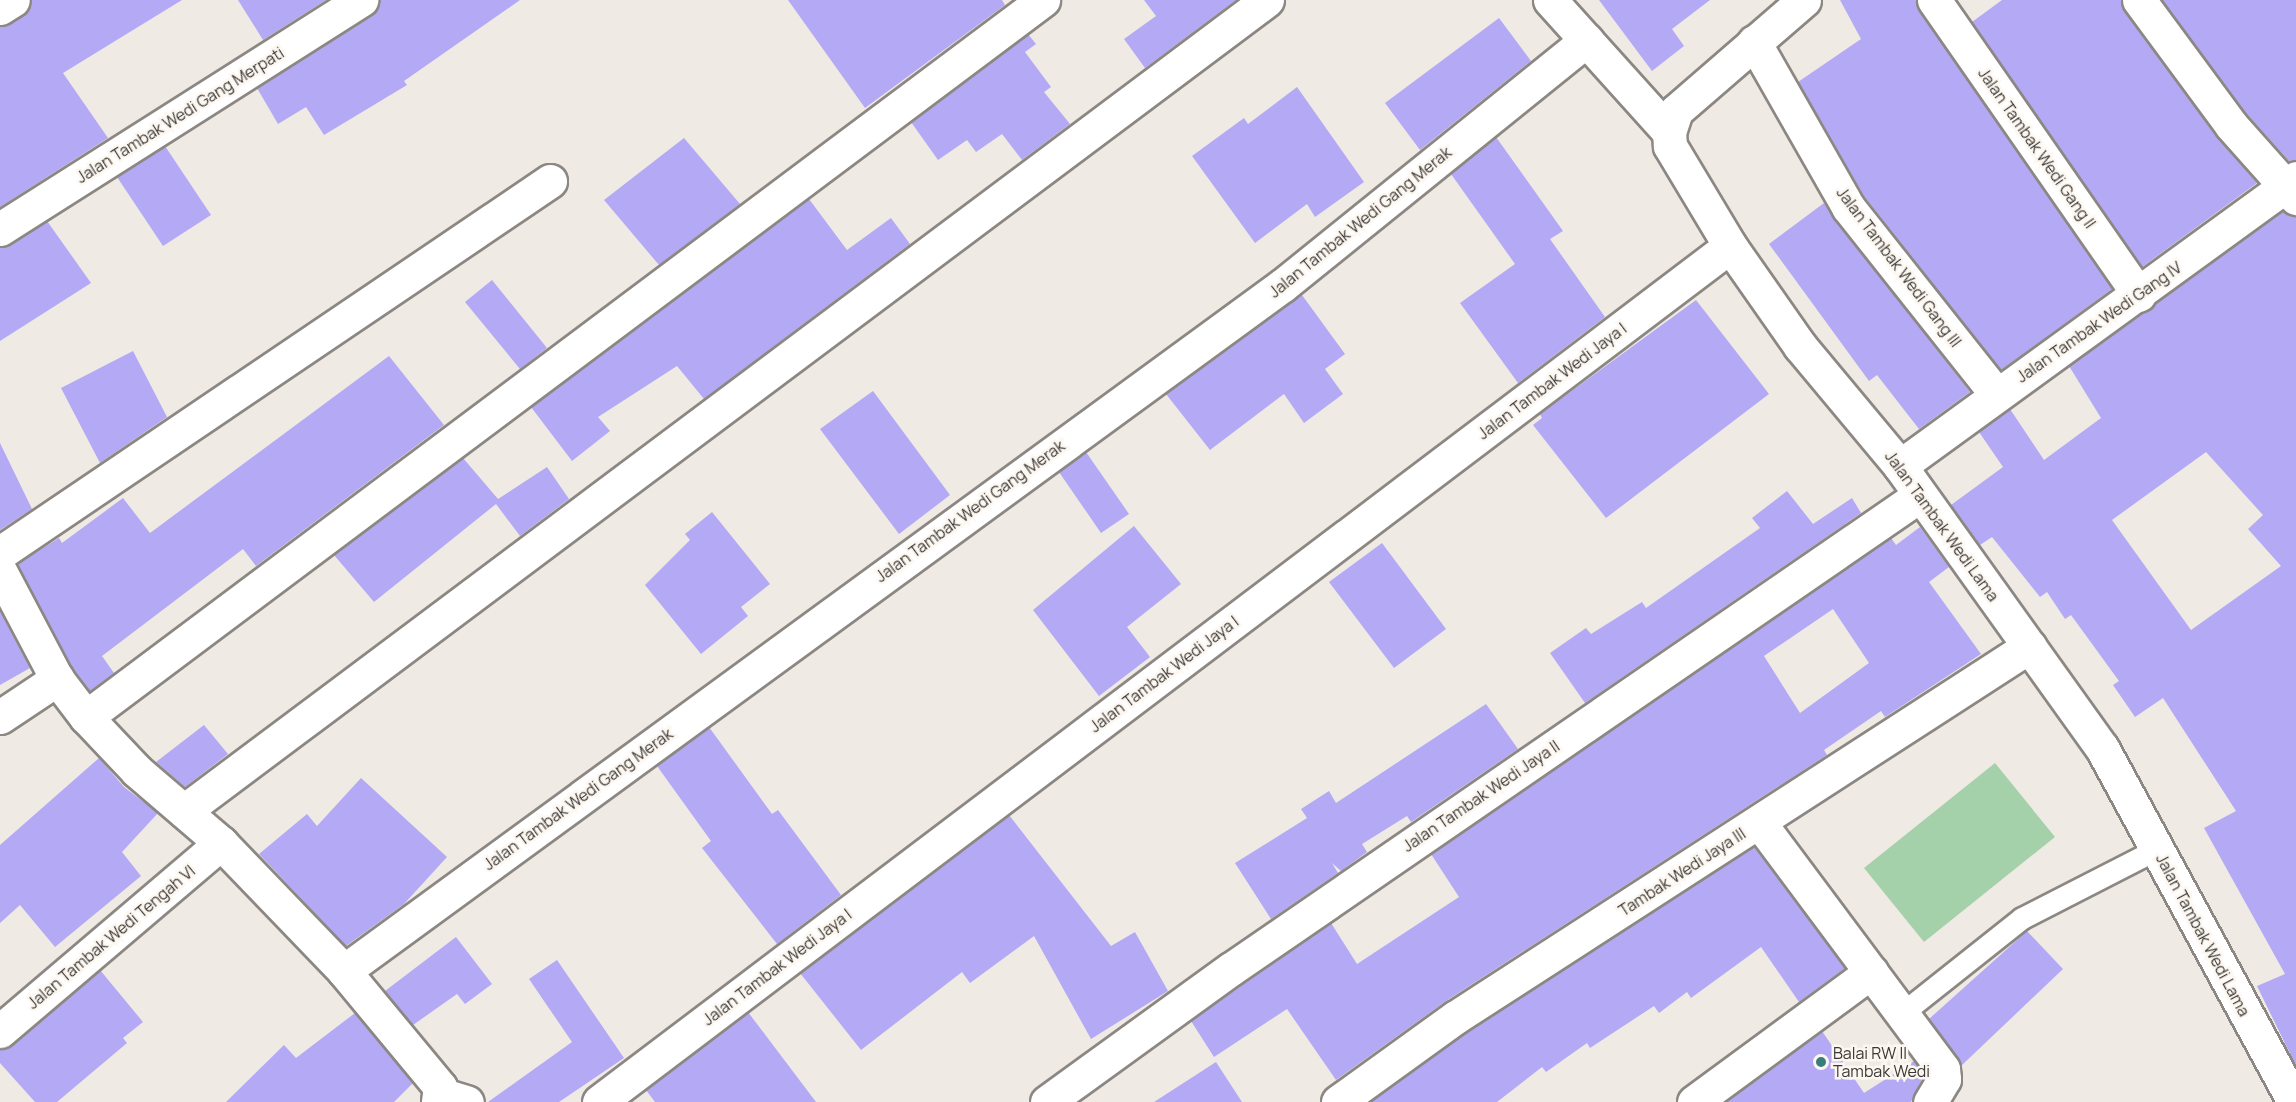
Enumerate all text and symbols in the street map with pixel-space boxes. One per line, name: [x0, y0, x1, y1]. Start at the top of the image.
street label: Jalan Tambak Wedi Gang Merpati: [73, 43, 287, 187]
street label: Jalan Tambak Wedi Gang II: [1974, 64, 2100, 232]
street label: Jalan Tambak Wedi Gang Merak: [1265, 142, 1455, 302]
street label: Jalan Tambak Wedi Gang III: [1833, 183, 1965, 351]
street label: Jalan Tambak Wedi Gang IV: [2013, 257, 2185, 387]
street label: Jalan Tambak Wedi Jaya I: [1474, 319, 1630, 443]
street label: Jalan Tambak Wedi Gang Merak: [872, 436, 1068, 586]
street label: Jalan Tambak Wedi Lama: [1881, 447, 2003, 605]
street label: Jalan Tambak Wedi Jaya I: [1086, 612, 1242, 736]
street label: Jalan Tambak Wedi Gang Merak: [480, 724, 676, 874]
street label: Jalan Tambak Wedi Jaya II: [1399, 736, 1563, 856]
street label: Tambak Wedi Jaya III: [1615, 824, 1749, 920]
street label: Jalan Tambak Wedi Lama: [2152, 850, 2254, 1020]
street label: Jalan Tambak Wedi Tengah VI: [23, 861, 199, 1013]
street label: Jalan Tambak Wedi Jaya I: [699, 905, 855, 1029]
place label: Balai RW II Tambak Wedi: [1833, 1043, 1930, 1081]
marker: Balai RW II Tambak Wedi: [1814, 1055, 1828, 1069]

